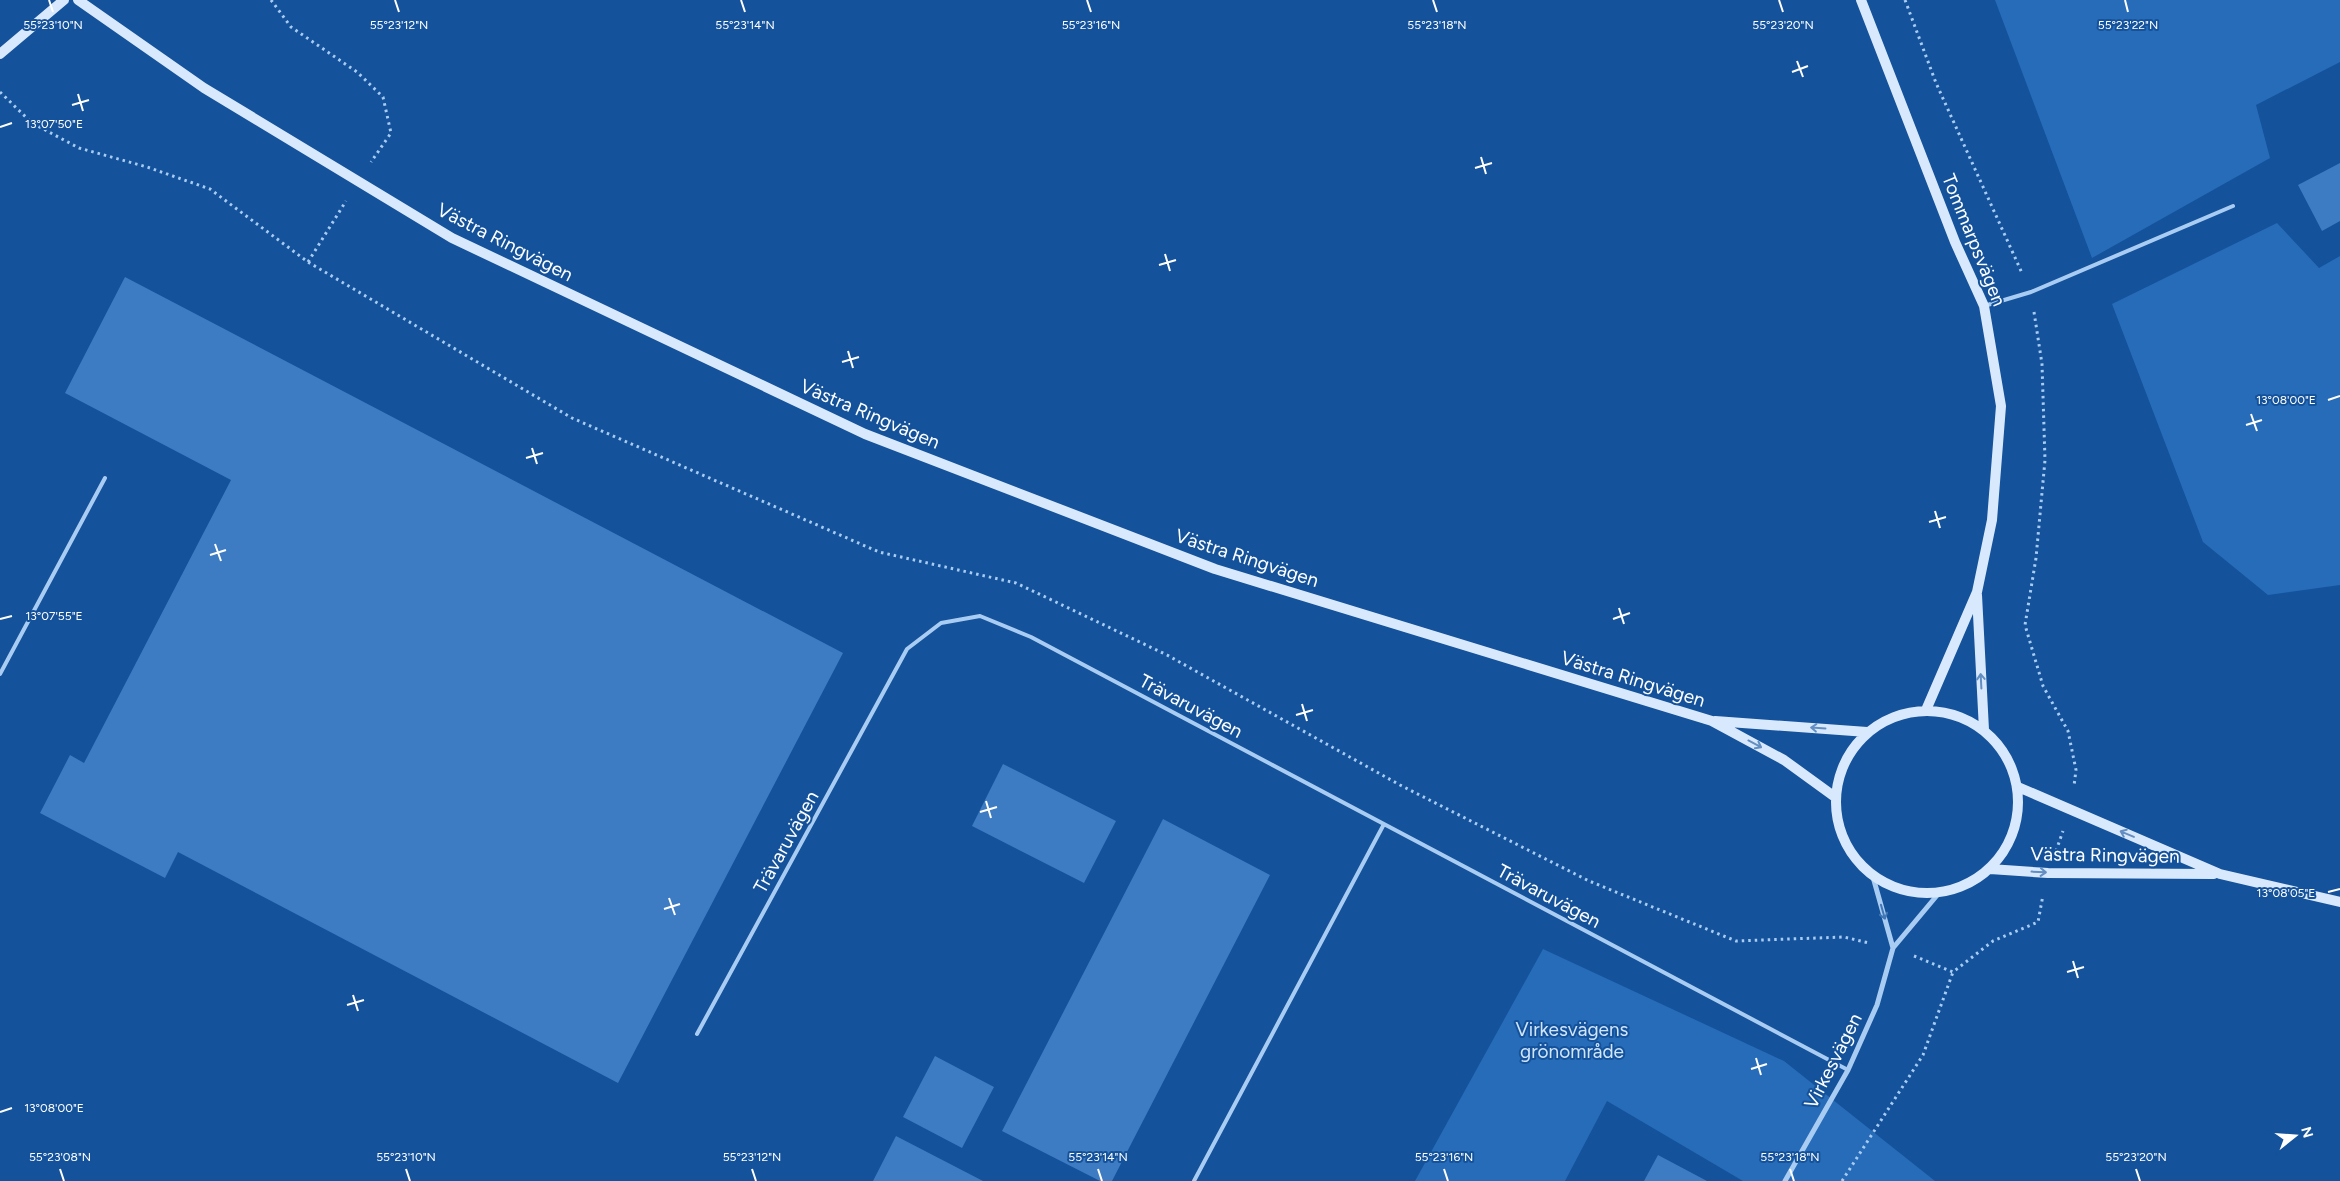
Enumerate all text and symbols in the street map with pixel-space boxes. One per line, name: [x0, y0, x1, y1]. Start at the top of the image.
text: 55°23'10"N: [23, 18, 83, 32]
text: 55°23'12"N: [370, 18, 428, 32]
text: 55°23'14"N: [715, 18, 775, 32]
text: 55°23'16"N: [1062, 18, 1120, 32]
text: 55°23'18"N: [1407, 18, 1467, 32]
text: 55°23'20"N: [1752, 18, 1814, 32]
text: 55°23'22"N: [2098, 18, 2158, 32]
text: 13°07'50"E: [25, 117, 83, 131]
street label: Tommarpsvägen: [1937, 171, 2011, 309]
street label: Västra Ringvägen: [433, 198, 577, 286]
street label: Västra Ringvägen: [797, 374, 943, 454]
text: 13°08'00"E: [2256, 393, 2316, 407]
street label: Västra Ringvägen: [1172, 524, 1322, 592]
text: 13°07'55"E: [25, 609, 83, 623]
street label: Västra Ringvägen: [1558, 646, 1708, 712]
street label: Trävaruvägen: [1135, 669, 1247, 743]
one-way arrow: [1977, 674, 1986, 690]
one-way arrow: [1811, 724, 1827, 733]
one-way arrow: [1747, 739, 1762, 749]
street label: Trävaruvägen: [748, 787, 824, 897]
one-way arrow: [2120, 828, 2135, 838]
street label: Västra Ringvägen: [2030, 842, 2180, 868]
street label: Trävaruvägen: [1493, 859, 1605, 933]
one-way arrow: [2030, 868, 2046, 877]
text: 13°08'05"E: [2257, 886, 2315, 900]
one-way arrow: [1879, 904, 1889, 920]
street label: Virkesvägen: [1799, 1009, 1867, 1113]
park label: Virkesvägens grönområde: [1516, 1018, 1629, 1063]
text: 13°08'00"E: [24, 1101, 84, 1115]
north arrow: [2270, 1111, 2320, 1161]
text: N: [2297, 1125, 2317, 1140]
text: 55°23'08"N: [29, 1150, 91, 1164]
text: 55°23'10"N: [376, 1150, 436, 1164]
text: 55°23'12"N: [723, 1150, 781, 1164]
text: 55°23'14"N: [1068, 1150, 1128, 1164]
text: 55°23'16"N: [1415, 1150, 1473, 1164]
text: 55°23'18"N: [1760, 1150, 1820, 1164]
text: 55°23'20"N: [2105, 1150, 2167, 1164]

